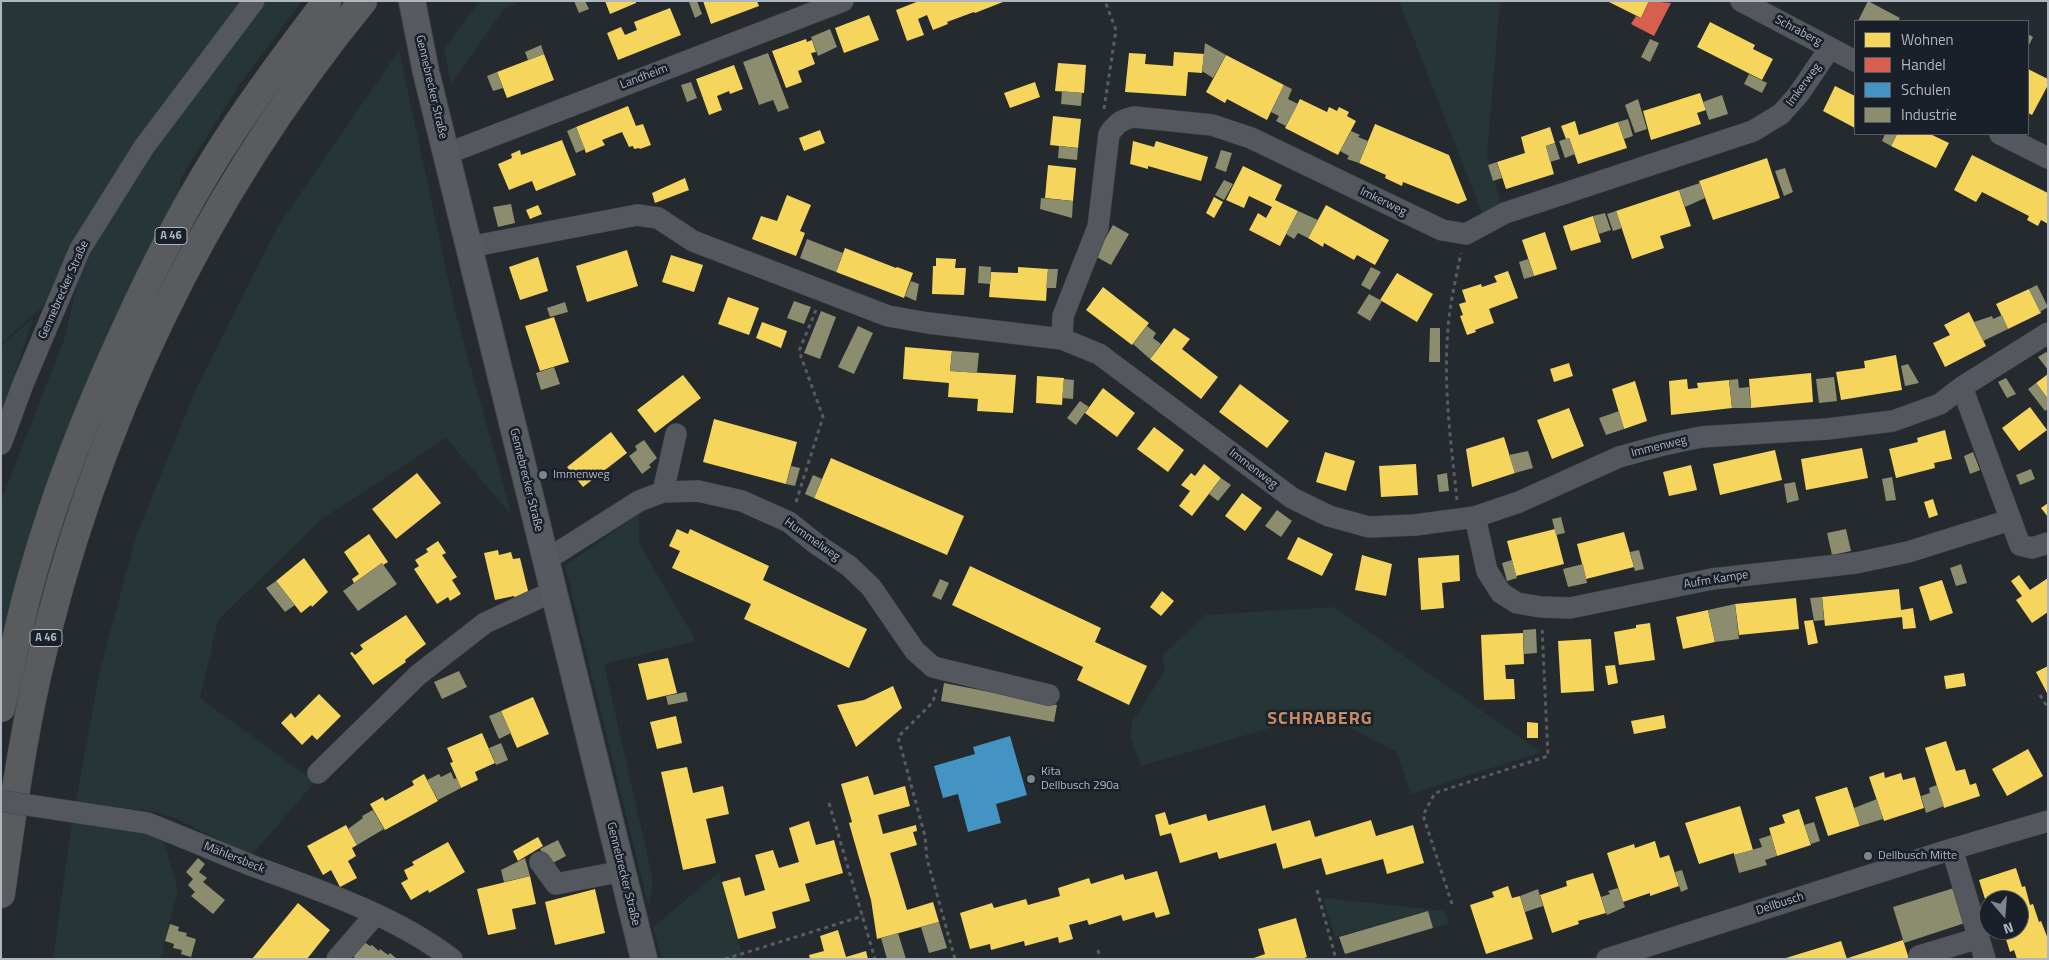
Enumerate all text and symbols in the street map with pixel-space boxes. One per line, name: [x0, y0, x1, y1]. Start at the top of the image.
street label: Schraberg: [1772, 13, 1824, 49]
legend: [1854, 20, 2029, 135]
text: Wohnen: [1901, 28, 1954, 51]
street label: Gennebrecker Straße: [412, 34, 450, 140]
text: Handel: [1901, 53, 1946, 76]
street label: Landheim: [618, 61, 670, 93]
street label: Imkerweg: [1783, 61, 1825, 109]
text: Schulen: [1901, 78, 1951, 101]
text: Industrie: [1901, 103, 1957, 126]
street label: Imkerweg: [1357, 185, 1409, 219]
road number: A 46: [155, 228, 187, 245]
street label: Gennebrecker Straße: [36, 239, 92, 341]
street label: Gennebrecker Straße: [506, 427, 546, 533]
street label: Immenweg: [1630, 433, 1688, 461]
street label: Immenweg: [1226, 446, 1280, 492]
place label: Immenweg: [553, 468, 610, 482]
marker: Immenweg: [537, 469, 549, 481]
street label: Hummelweg: [781, 516, 843, 564]
street label: Aufm Kampe: [1683, 568, 1749, 592]
road number: A 46: [30, 630, 62, 646]
district label: SCHRABERG: [1266, 709, 1374, 731]
place label: Kita Dellbusch 290a: [1041, 765, 1119, 793]
marker: Kita Dellbusch 290a: [1025, 773, 1037, 785]
street label: Gennebrecker Straße: [603, 821, 643, 927]
street label: Mählersbeck: [201, 839, 267, 877]
place label: Dellbusch Mitte: [1878, 849, 1957, 863]
marker: Dellbusch Mitte: [1862, 850, 1874, 862]
street label: Dellbusch: [1754, 890, 1806, 918]
north arrow: [1979, 890, 2029, 940]
text: N: [2001, 917, 2016, 940]

